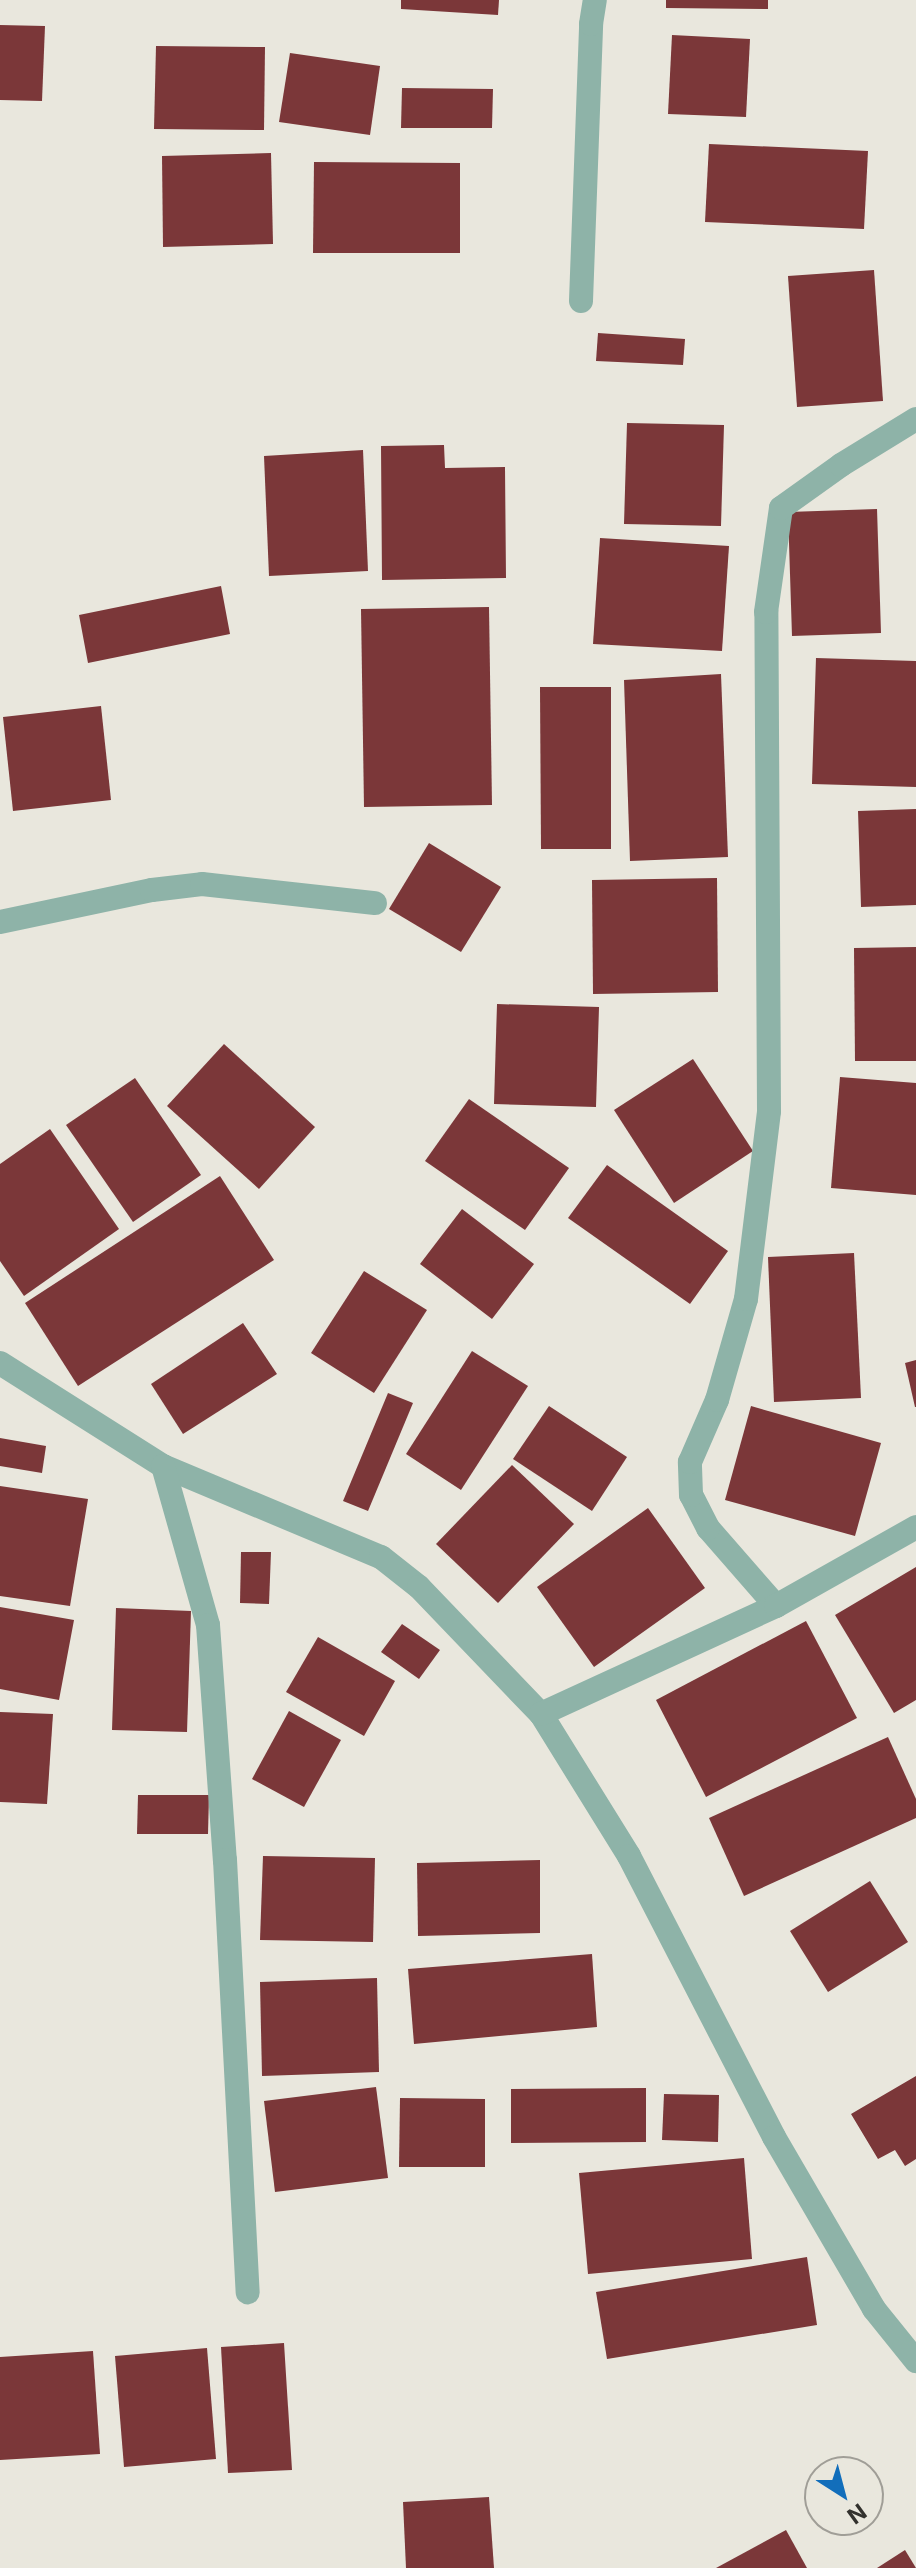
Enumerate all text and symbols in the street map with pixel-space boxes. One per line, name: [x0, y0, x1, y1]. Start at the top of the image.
north arrow: [804, 2456, 884, 2536]
text: N: [843, 2498, 871, 2529]

